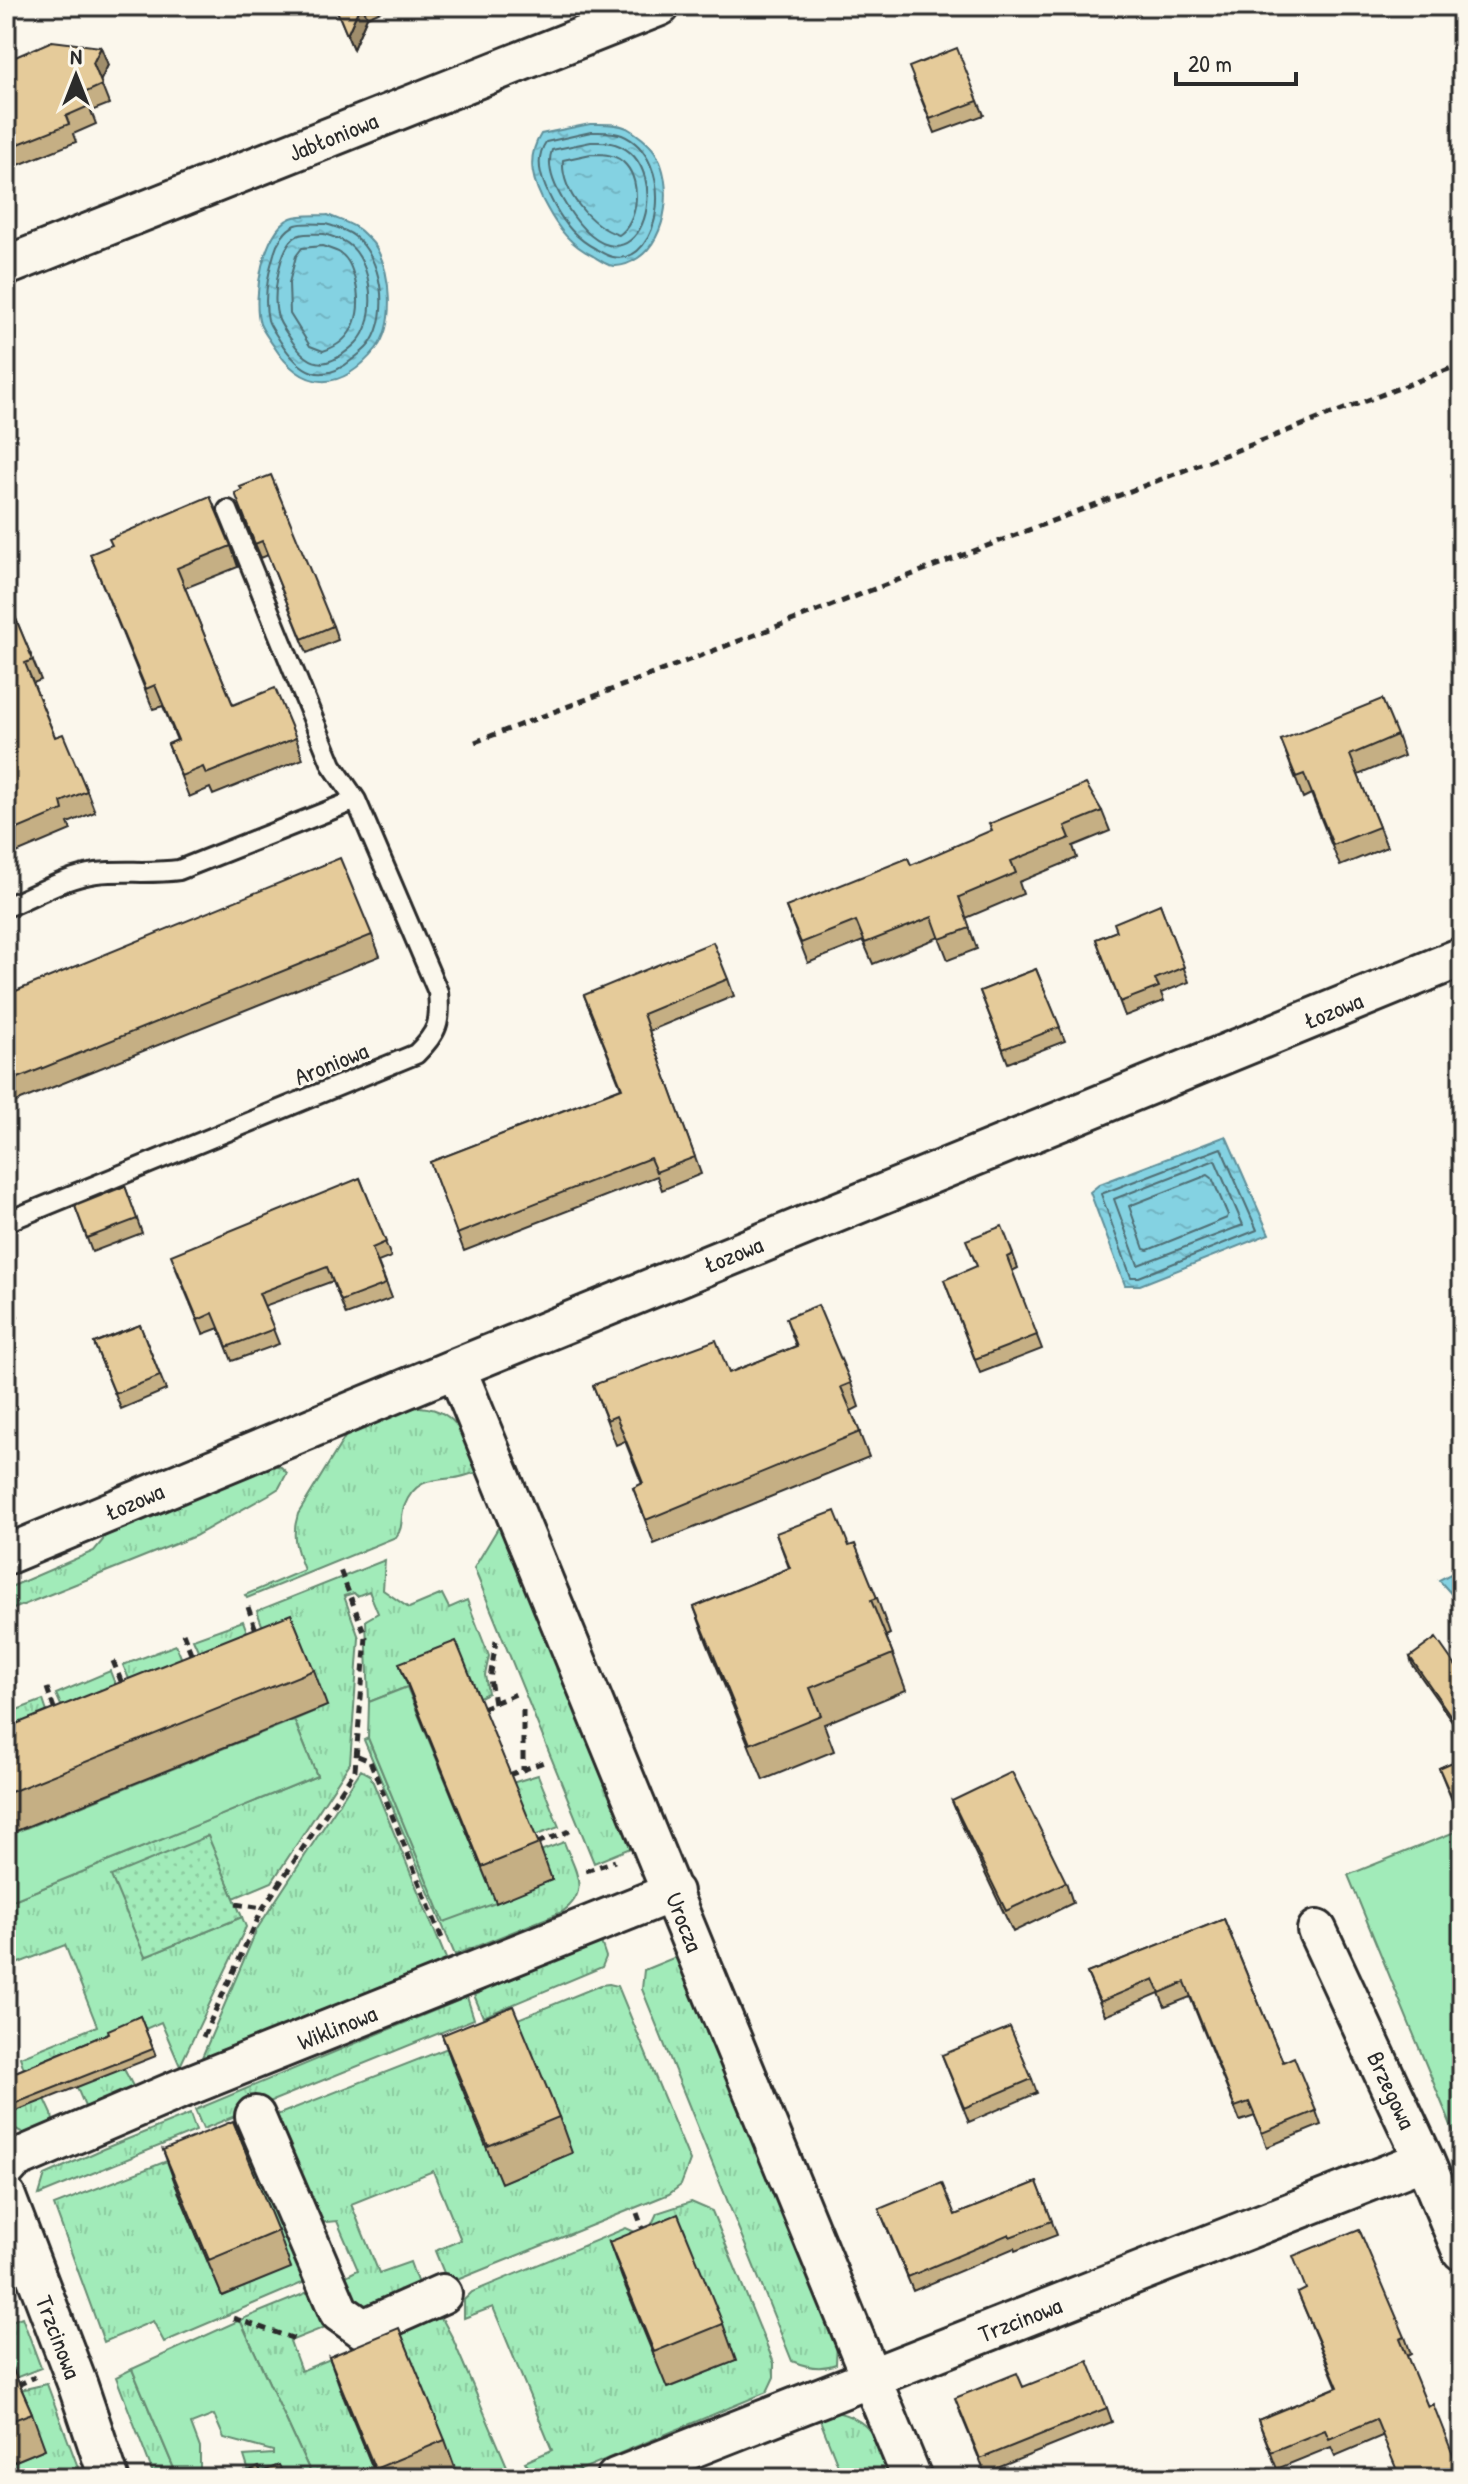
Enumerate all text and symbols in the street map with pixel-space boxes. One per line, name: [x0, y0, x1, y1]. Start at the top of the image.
north arrow: [36, 36, 116, 116]
scale bar: [1176, 36, 1296, 86]
text: N: [70, 41, 82, 71]
text: 20 m: [1188, 47, 1232, 79]
street label: Jabłoniowa: [284, 104, 382, 168]
street label: Łozowa: [1299, 984, 1367, 1036]
street label: Aroniowa: [289, 1034, 373, 1092]
street label: Łozowa: [699, 1228, 767, 1280]
street label: Łozowa: [100, 1474, 168, 1528]
street label: Urocza: [659, 1888, 711, 1956]
street label: Wiklinowa: [293, 1997, 381, 2057]
street label: Brzegowa: [1360, 2046, 1424, 2134]
street label: Trzcinowa: [974, 2289, 1066, 2349]
street label: Trzcinowa: [29, 2291, 89, 2383]

